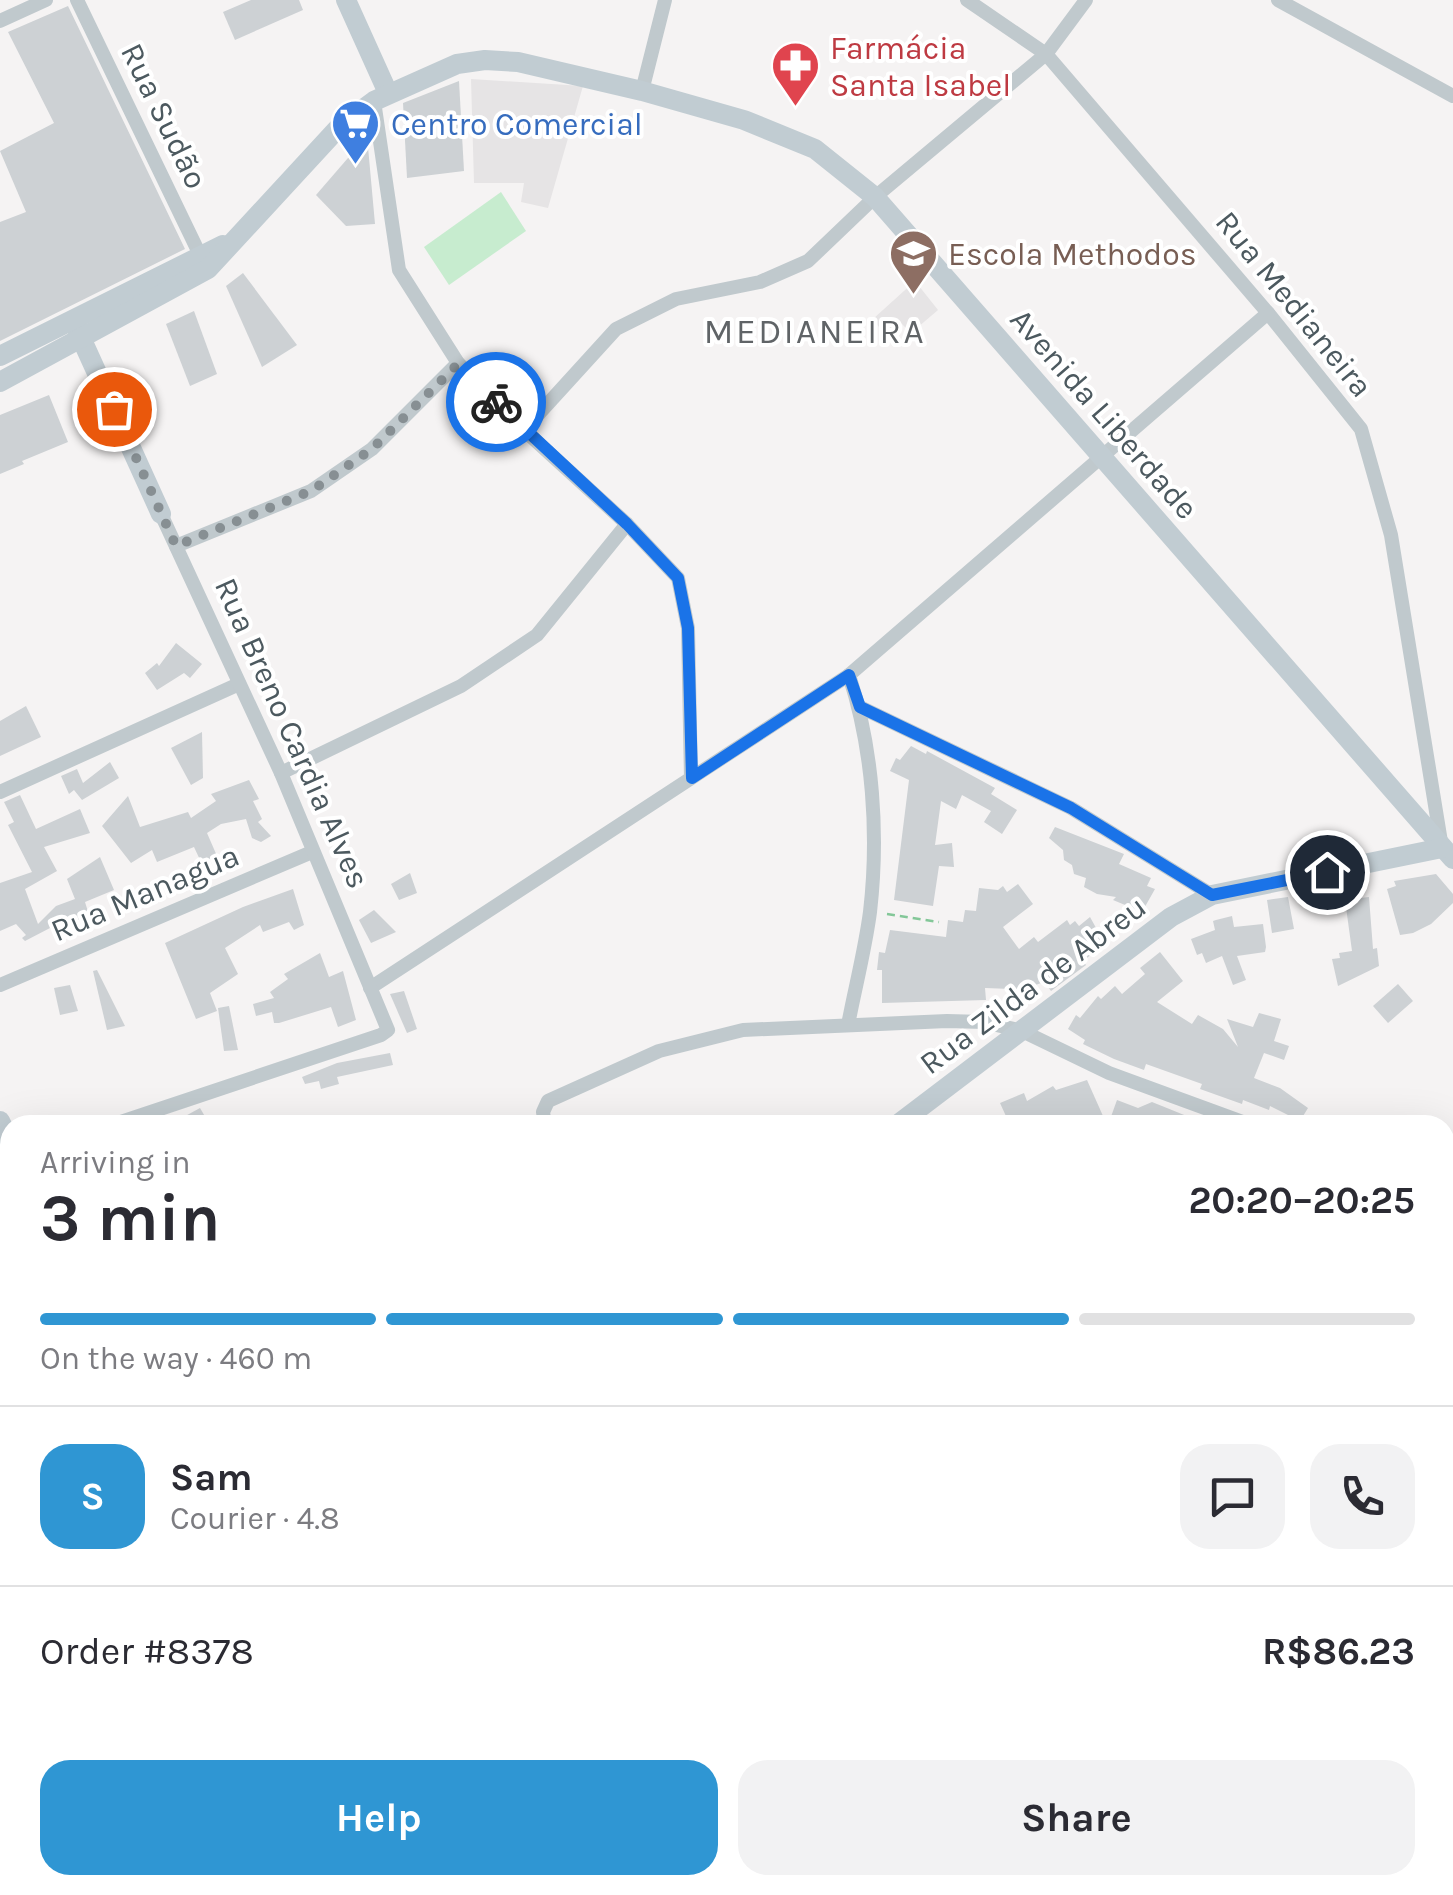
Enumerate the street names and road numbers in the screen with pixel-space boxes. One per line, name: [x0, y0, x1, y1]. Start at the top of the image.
street label: Rua Sudão: [113, 37, 215, 195]
street label: Rua Medianeira: [1208, 204, 1380, 404]
street label: Avenida Liberdade: [1003, 301, 1205, 527]
street label: Rua Breno Cardia Alves: [207, 572, 377, 894]
street label: Rua Managua: [45, 837, 245, 949]
street label: Rua Zilda de Abreu: [913, 888, 1153, 1082]

